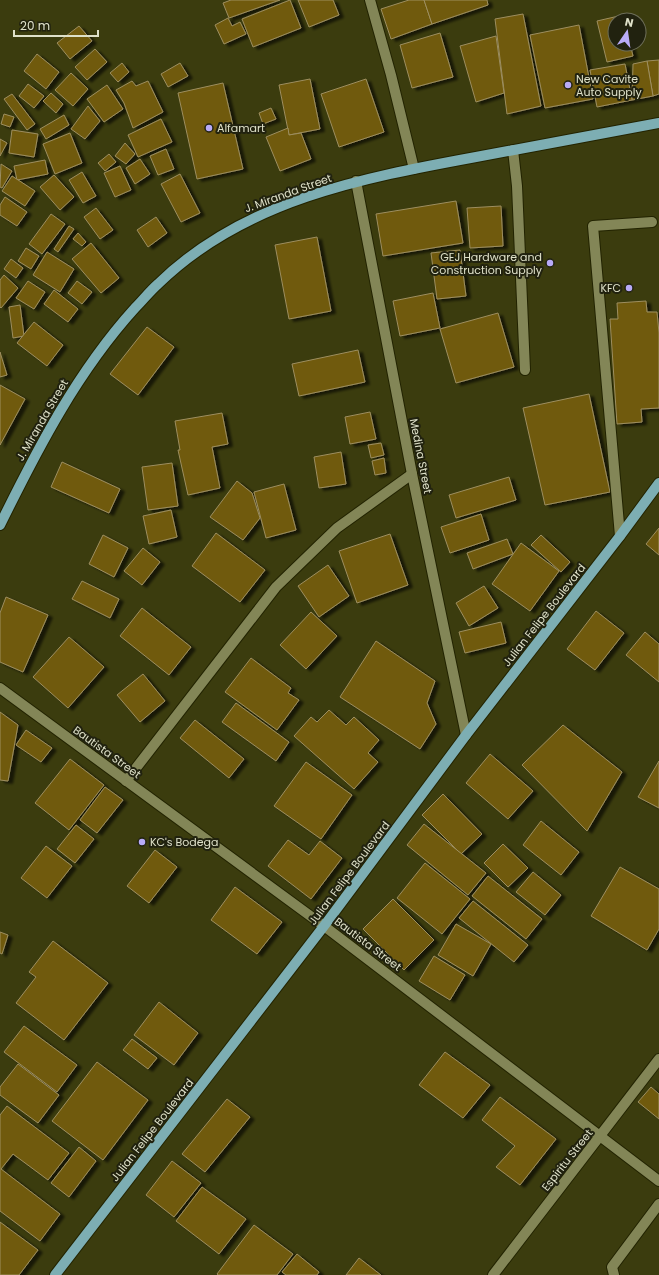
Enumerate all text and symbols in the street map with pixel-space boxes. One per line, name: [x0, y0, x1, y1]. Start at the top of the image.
scale bar: [14, 12, 98, 38]
north arrow: [607, 12, 647, 52]
text: N: [623, 14, 635, 31]
text: 20 m: [20, 17, 50, 34]
place label: New Cavite Auto Supply: [576, 71, 643, 100]
marker: New Cavite Auto Supply: [563, 80, 573, 90]
place label: Alfamart: [217, 120, 265, 136]
marker: Alfamart: [204, 123, 214, 133]
street label: J. Miranda Street: [242, 170, 334, 216]
place label: GEJ Hardware and Construction Supply: [431, 249, 543, 278]
marker: GEJ Hardware and Construction Supply: [545, 258, 555, 268]
place label: KFC: [600, 280, 621, 296]
marker: KFC: [624, 283, 634, 293]
street label: J. Miranda Street: [12, 376, 72, 464]
street label: Medina Street: [406, 417, 436, 495]
street label: Julian Felipe Boulevard: [499, 560, 589, 670]
street label: Bautista Street: [70, 722, 144, 782]
street label: Julian Felipe Boulevard: [305, 818, 393, 928]
place label: KC's Bodega: [150, 834, 218, 850]
marker: KC's Bodega: [137, 837, 147, 847]
street label: Bautista Street: [331, 913, 405, 975]
street label: Julian Felipe Boulevard: [107, 1075, 197, 1185]
street label: Espiritu Street: [538, 1126, 596, 1194]

